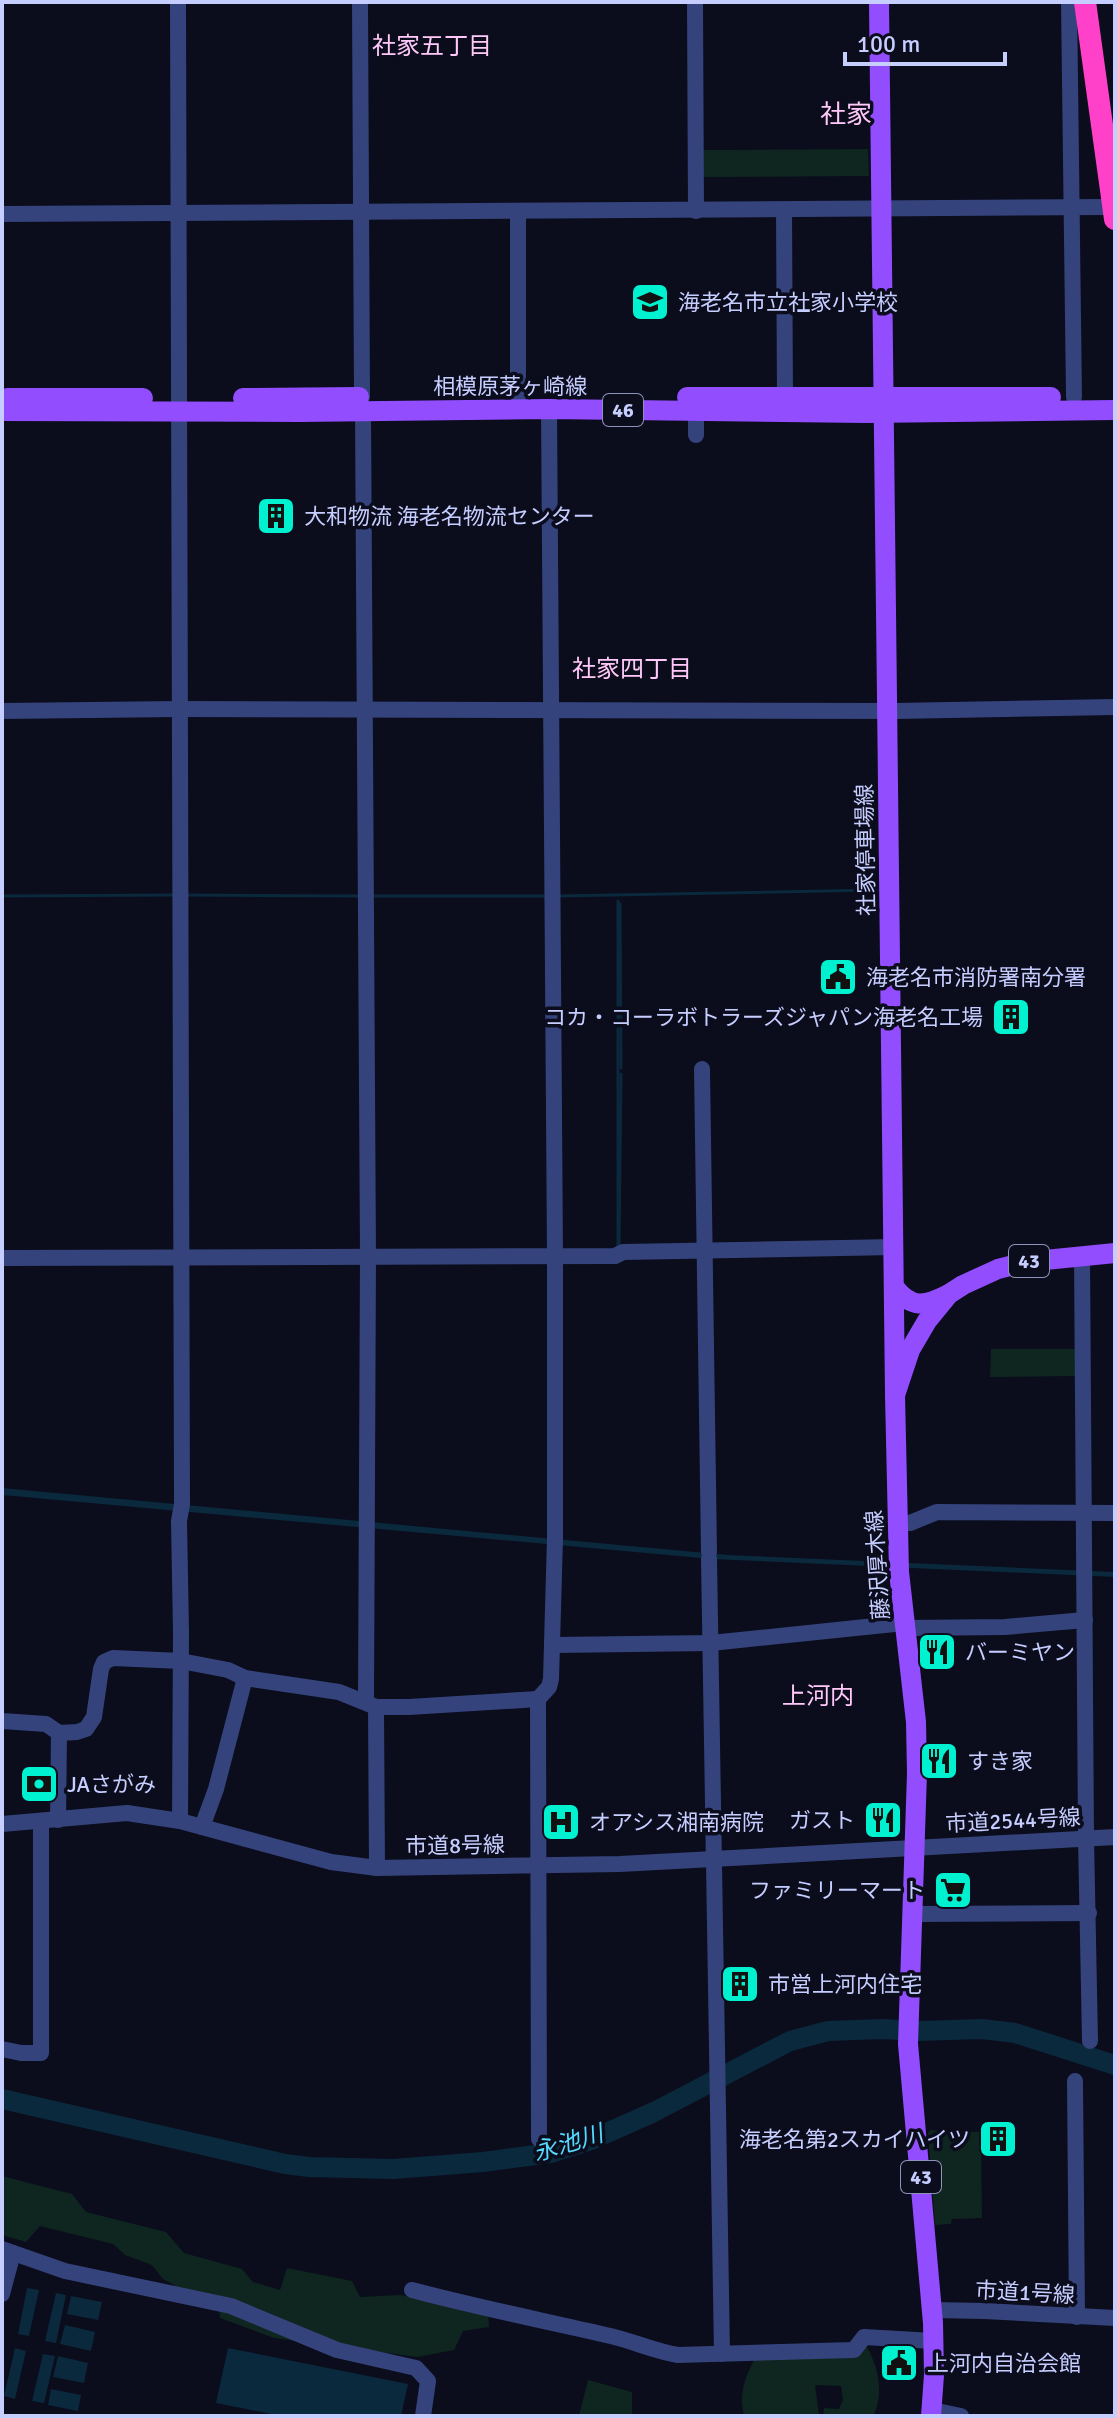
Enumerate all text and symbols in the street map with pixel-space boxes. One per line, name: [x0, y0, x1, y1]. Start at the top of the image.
scale bar: [845, 16, 1005, 66]
text: 100 m: [857, 29, 920, 59]
district label: 社家五丁目: [372, 31, 492, 61]
district label: 社家: [820, 99, 872, 131]
school or university icon: 海老名市立社家小学校: [629, 281, 671, 323]
place label: 海老名市立社家小学校: [678, 289, 898, 316]
street label: 相模原茅ヶ崎線: [433, 373, 587, 400]
road number: 46: [603, 394, 643, 426]
building icon: 大和物流 海老名物流センター: [255, 495, 297, 537]
place label: 大和物流 海老名物流センター: [304, 503, 595, 530]
district label: 社家四丁目: [572, 654, 692, 684]
street label: 社家停車場線: [851, 784, 880, 916]
public building icon: 海老名市消防署南分署: [817, 956, 859, 998]
place label: 海老名市消防署南分署: [866, 964, 1086, 991]
building icon: コカ・コーラボトラーズジャパン海老名工場: [990, 996, 1032, 1038]
place label: コカ・コーラボトラーズジャパン海老名工場: [544, 1004, 983, 1031]
road number: 43: [1009, 1245, 1049, 1277]
street label: 藤沢厚木線: [860, 1509, 895, 1621]
restaurant icon: バーミヤン: [916, 1631, 958, 1673]
place label: バーミヤン: [965, 1639, 1075, 1666]
district label: 上河内: [782, 1681, 854, 1711]
restaurant icon: すき家: [918, 1740, 960, 1782]
place label: すき家: [967, 1748, 1033, 1775]
bank icon: JAさがみ: [18, 1763, 60, 1805]
place label: JAさがみ: [67, 1771, 156, 1798]
restaurant icon: ガスト: [862, 1799, 904, 1841]
hospital icon: オアシス湘南病院: [540, 1801, 582, 1843]
street label: 市道2544号線: [945, 1803, 1081, 1838]
place label: ガスト: [789, 1807, 855, 1834]
place label: オアシス湘南病院: [589, 1809, 764, 1836]
street label: 市道8号線: [405, 1831, 505, 1860]
supermarket icon: ファミリーマート: [932, 1869, 974, 1911]
place label: ファミリーマート: [749, 1877, 925, 1904]
building icon: 市営上河内住宅: [719, 1963, 761, 2005]
place label: 市営上河内住宅: [768, 1971, 922, 1998]
water label: 永池川: [529, 2117, 610, 2168]
building icon: 海老名第2スカイハイツ: [977, 2118, 1019, 2160]
place label: 海老名第2スカイハイツ: [739, 2126, 970, 2153]
road number: 43: [901, 2161, 941, 2193]
street label: 市道1号線: [974, 2276, 1076, 2309]
public building icon: 上河内自治会館: [878, 2342, 920, 2384]
place label: 上河内自治会館: [927, 2350, 1081, 2377]

